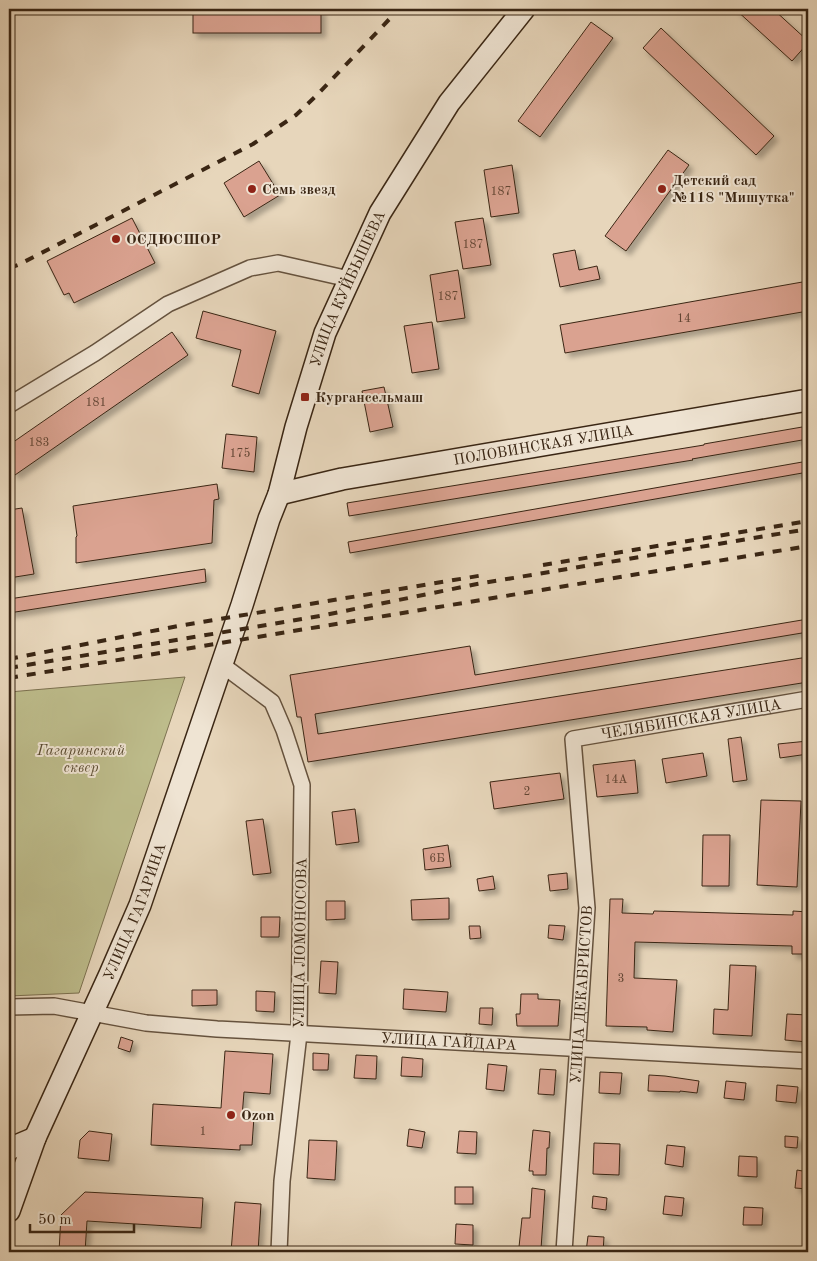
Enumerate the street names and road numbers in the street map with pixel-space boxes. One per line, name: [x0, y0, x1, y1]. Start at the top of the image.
street label: УЛИЦА КУЙБЫШЕВА: [309, 208, 389, 369]
street label: ПОЛОВИНСКАЯ УЛИЦА: [452, 424, 635, 469]
street label: ЧЕЛЯБИНСКАЯ УЛИЦА: [600, 698, 783, 743]
street label: УЛИЦА ГАГАРИНА: [102, 841, 170, 983]
street label: УЛИЦА ЛОМОНОСОВА: [293, 857, 310, 1028]
street label: УЛИЦА ДЕКАБРИСТОВ: [569, 905, 596, 1084]
street label: УЛИЦА ГАЙДАРА: [381, 1032, 518, 1054]

